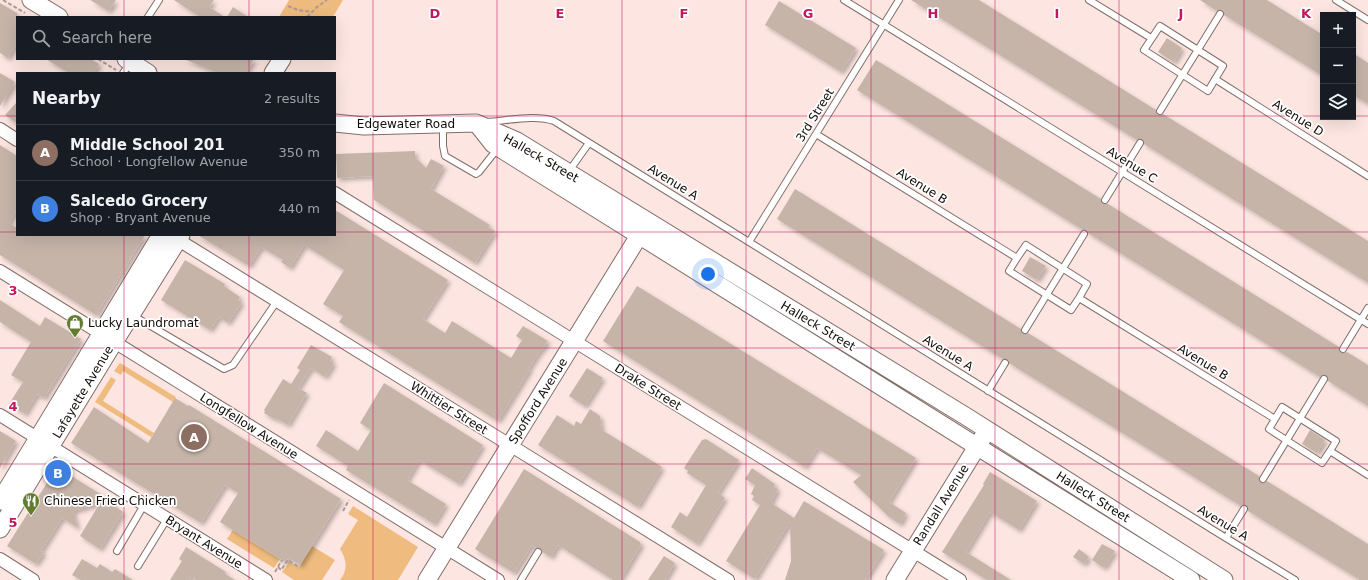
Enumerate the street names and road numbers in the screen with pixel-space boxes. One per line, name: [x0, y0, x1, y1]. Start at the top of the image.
street label: 3rd Street: [793, 85, 837, 144]
street label: Avenue D: [1270, 97, 1326, 139]
street label: Edgewater Road: [357, 117, 455, 131]
street label: Halleck Street: [501, 131, 581, 185]
street label: Avenue C: [1104, 144, 1160, 186]
street label: Avenue A: [645, 161, 701, 203]
street label: Avenue B: [894, 165, 950, 207]
street label: Halleck Street: [778, 298, 858, 354]
street label: Avenue A: [920, 332, 976, 374]
street label: Avenue B: [1175, 341, 1231, 383]
street label: Lafayette Avenue: [50, 343, 116, 441]
street label: Spofford Avenue: [506, 355, 570, 447]
street label: Drake Street: [612, 361, 684, 413]
street label: Whittier Street: [408, 379, 490, 437]
street label: Longfellow Avenue: [197, 390, 301, 462]
street label: Randall Avenue: [910, 462, 972, 548]
street label: Halleck Street: [1054, 469, 1133, 525]
street label: Avenue A: [1195, 502, 1252, 544]
street label: Bryant Avenue: [163, 513, 245, 571]

